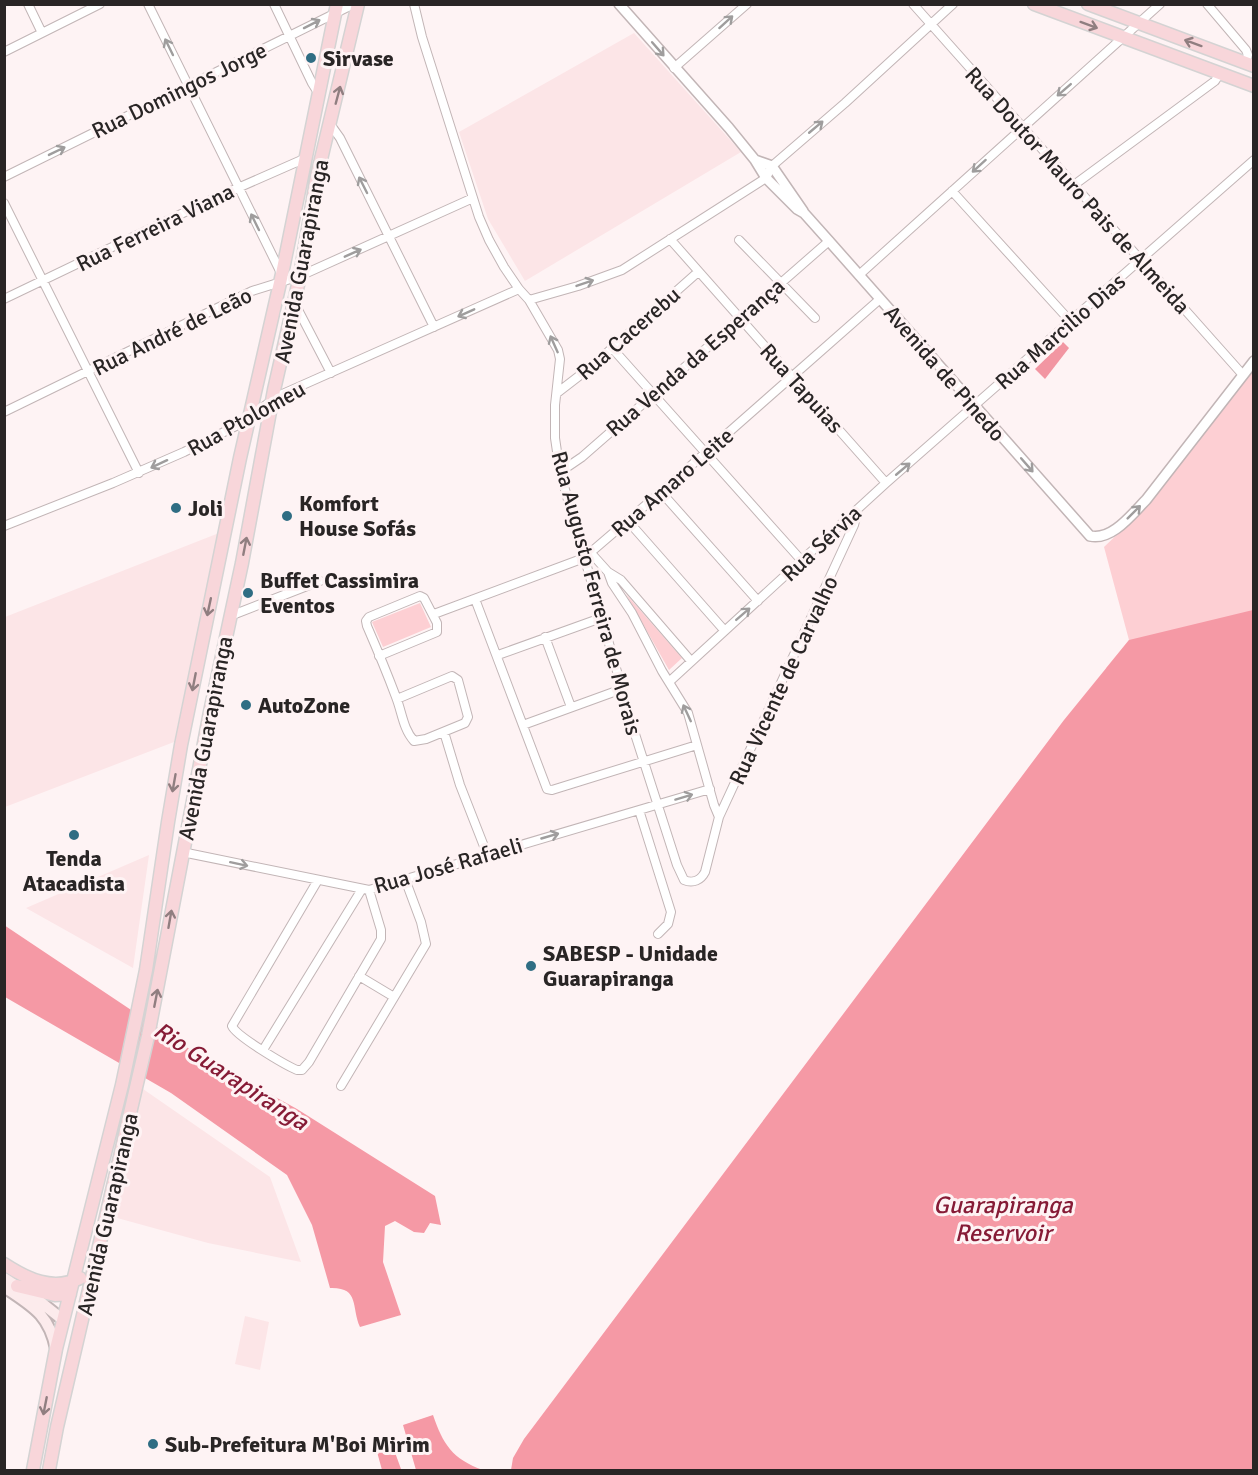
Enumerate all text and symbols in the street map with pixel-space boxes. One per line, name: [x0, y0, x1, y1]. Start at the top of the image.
one-way arrow: [719, 15, 734, 29]
one-way arrow: [303, 18, 321, 30]
one-way arrow: [1079, 20, 1098, 31]
street label: Rua Domingos Jorge: [87, 36, 271, 145]
one-way arrow: [1184, 37, 1202, 48]
one-way arrow: [162, 38, 174, 56]
one-way arrow: [650, 40, 664, 56]
place label: Sirvase: [323, 45, 394, 72]
marker: Sirvase: [304, 51, 318, 65]
street label: Rua Doutor Mauro Pais de Almeida: [959, 61, 1196, 320]
one-way arrow: [1056, 84, 1072, 97]
one-way arrow: [332, 86, 344, 105]
one-way arrow: [808, 121, 824, 134]
one-way arrow: [48, 144, 66, 156]
street label: Avenida Guarapiranga: [268, 157, 335, 365]
one-way arrow: [972, 159, 987, 173]
one-way arrow: [357, 176, 368, 194]
street label: Rua Ferreira Viana: [72, 178, 239, 277]
one-way arrow: [249, 213, 261, 231]
one-way arrow: [344, 246, 362, 258]
street label: Rua Marcilio Dias: [990, 268, 1131, 395]
street label: Rua Venda da Esperança: [600, 272, 790, 442]
one-way arrow: [575, 277, 594, 288]
street label: Rua André de Leão: [88, 281, 256, 382]
street label: Rua Cacerebu: [571, 281, 686, 386]
street label: Avenida de Pinedo: [878, 300, 1011, 447]
one-way arrow: [457, 308, 475, 319]
one-way arrow: [548, 335, 560, 353]
street label: Rua Tapuias: [754, 338, 849, 439]
street label: Rua Ptolomeu: [183, 375, 310, 462]
street label: Rua Amaro Leite: [606, 422, 739, 543]
street label: Rua Augusto Ferreira de Morais: [546, 448, 647, 738]
one-way arrow: [1020, 457, 1034, 472]
one-way arrow: [150, 458, 168, 470]
one-way arrow: [895, 462, 910, 476]
place label: Komfort House Sofás: [299, 490, 416, 542]
place label: Joli: [188, 495, 223, 522]
street label: Rua Sérvia: [776, 500, 867, 587]
marker: Joli: [169, 501, 183, 515]
one-way arrow: [1127, 505, 1142, 520]
marker: Komfort House Sofás: [280, 509, 294, 523]
one-way arrow: [240, 536, 251, 556]
place label: Buffet Cassimira Eventos: [260, 567, 419, 619]
street label: Rua Vicente de Carvalho: [723, 571, 844, 789]
marker: Buffet Cassimira Eventos: [241, 586, 255, 600]
one-way arrow: [203, 597, 214, 616]
one-way arrow: [735, 607, 750, 621]
street label: Avenida Guarapiranga: [172, 634, 239, 842]
one-way arrow: [188, 672, 199, 692]
place label: AutoZone: [258, 692, 350, 719]
marker: AutoZone: [239, 698, 253, 712]
one-way arrow: [681, 705, 693, 723]
one-way arrow: [169, 773, 180, 793]
one-way arrow: [674, 791, 693, 802]
marker: Tenda Atacadista: [67, 828, 81, 842]
one-way arrow: [540, 830, 559, 841]
street label: Rua José Rafaeli: [371, 831, 526, 900]
place label: Tenda Atacadista: [23, 845, 125, 897]
one-way arrow: [229, 859, 248, 870]
one-way arrow: [165, 910, 176, 930]
place label: SABESP - Unidade Guarapiranga: [543, 940, 718, 992]
marker: SABESP - Unidade Guarapiranga: [524, 959, 538, 973]
one-way arrow: [150, 989, 162, 1008]
water label: Rio Guarapiranga: [148, 1015, 315, 1138]
street label: Avenida Guarapiranga: [71, 1110, 144, 1318]
water label: Guarapiranga Reservoir: [933, 1190, 1074, 1248]
one-way arrow: [39, 1396, 50, 1416]
place label: Sub-Prefeitura M'Boi Mirim: [165, 1431, 430, 1458]
marker: Sub-Prefeitura M'Boi Mirim: [146, 1437, 160, 1451]

